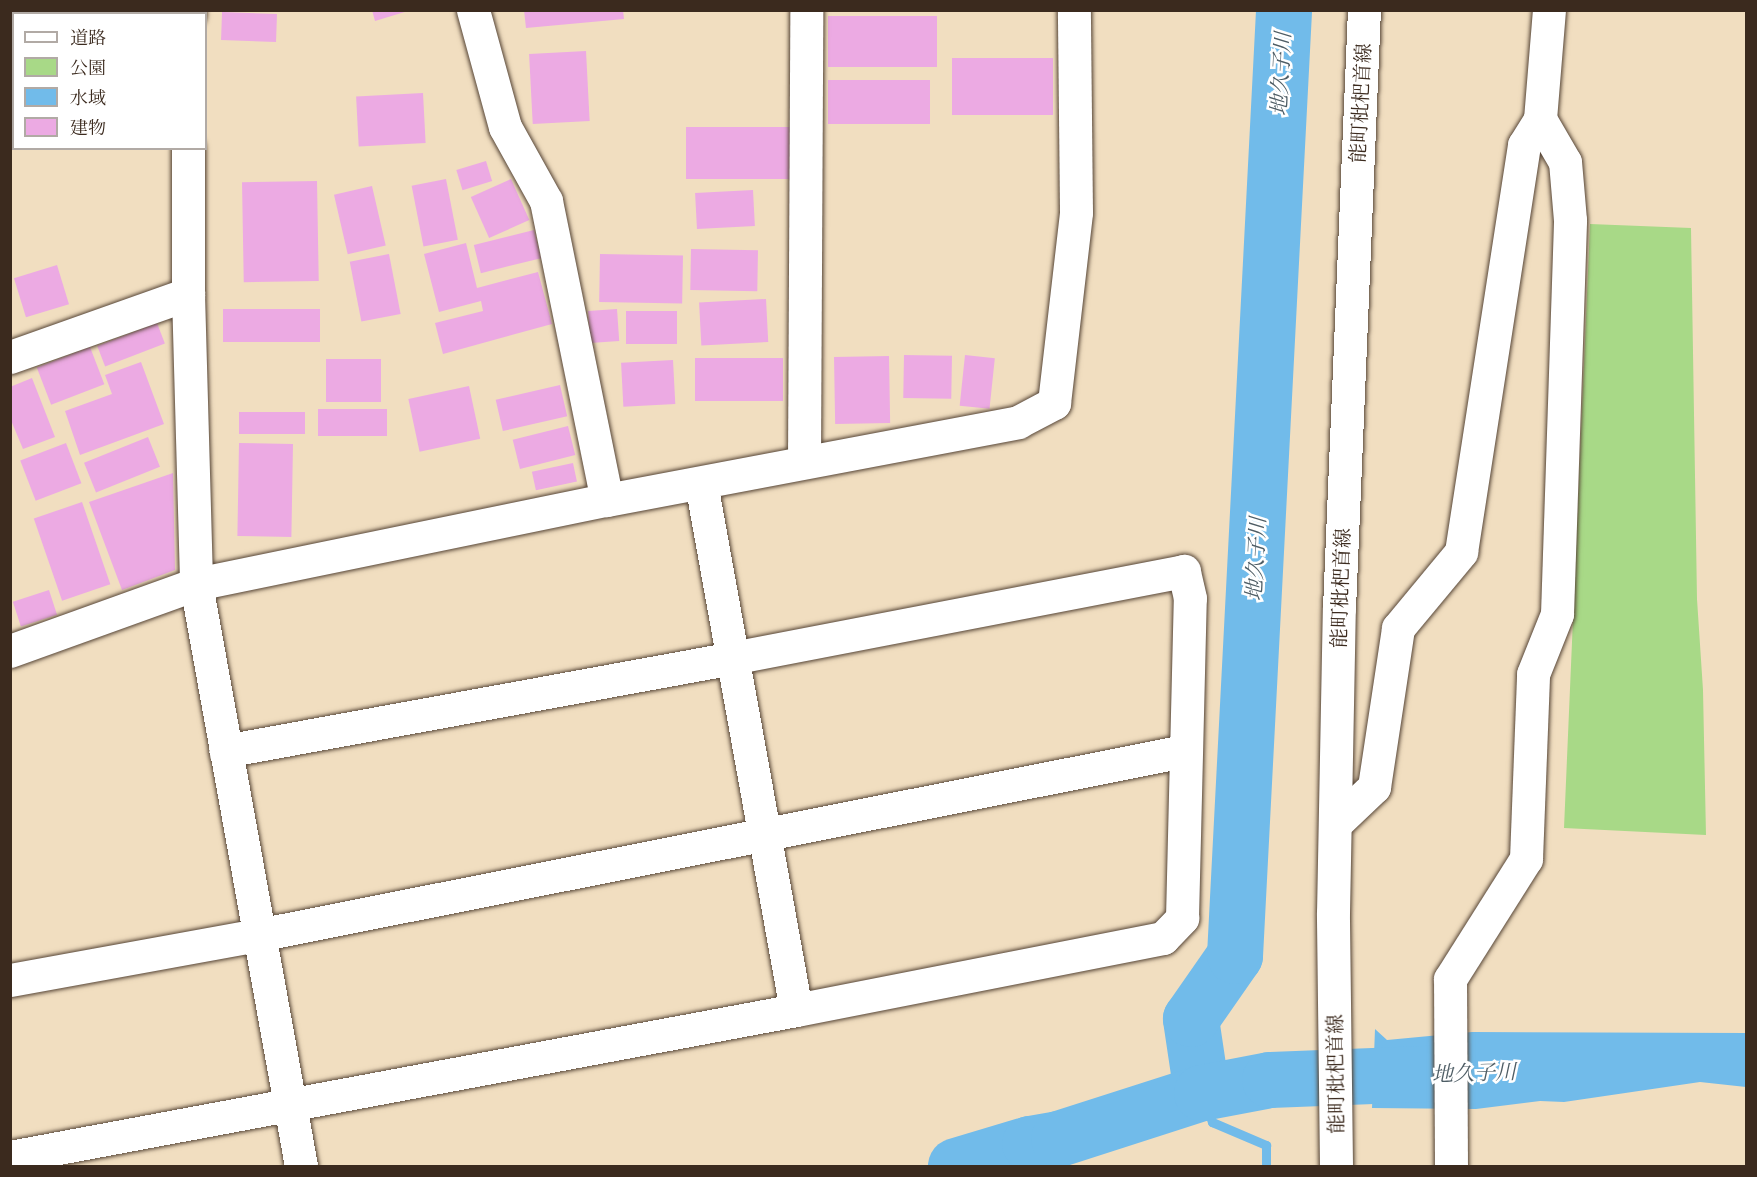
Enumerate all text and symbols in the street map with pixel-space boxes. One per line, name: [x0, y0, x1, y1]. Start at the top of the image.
legend: [12, 12, 207, 150]
text: 道路: [70, 24, 106, 51]
water label: 地久子川: [1266, 31, 1296, 117]
street label: 能町枇杷首線: [1345, 42, 1375, 164]
text: 公園: [70, 54, 106, 81]
text: 水域: [70, 84, 106, 111]
text: 建物: [70, 114, 106, 141]
water label: 地久子川: [1241, 516, 1271, 602]
street label: 能町枇杷首線: [1326, 528, 1354, 648]
street label: 能町枇杷首線: [1322, 1014, 1348, 1134]
water label: 地久子川: [1432, 1059, 1516, 1087]

